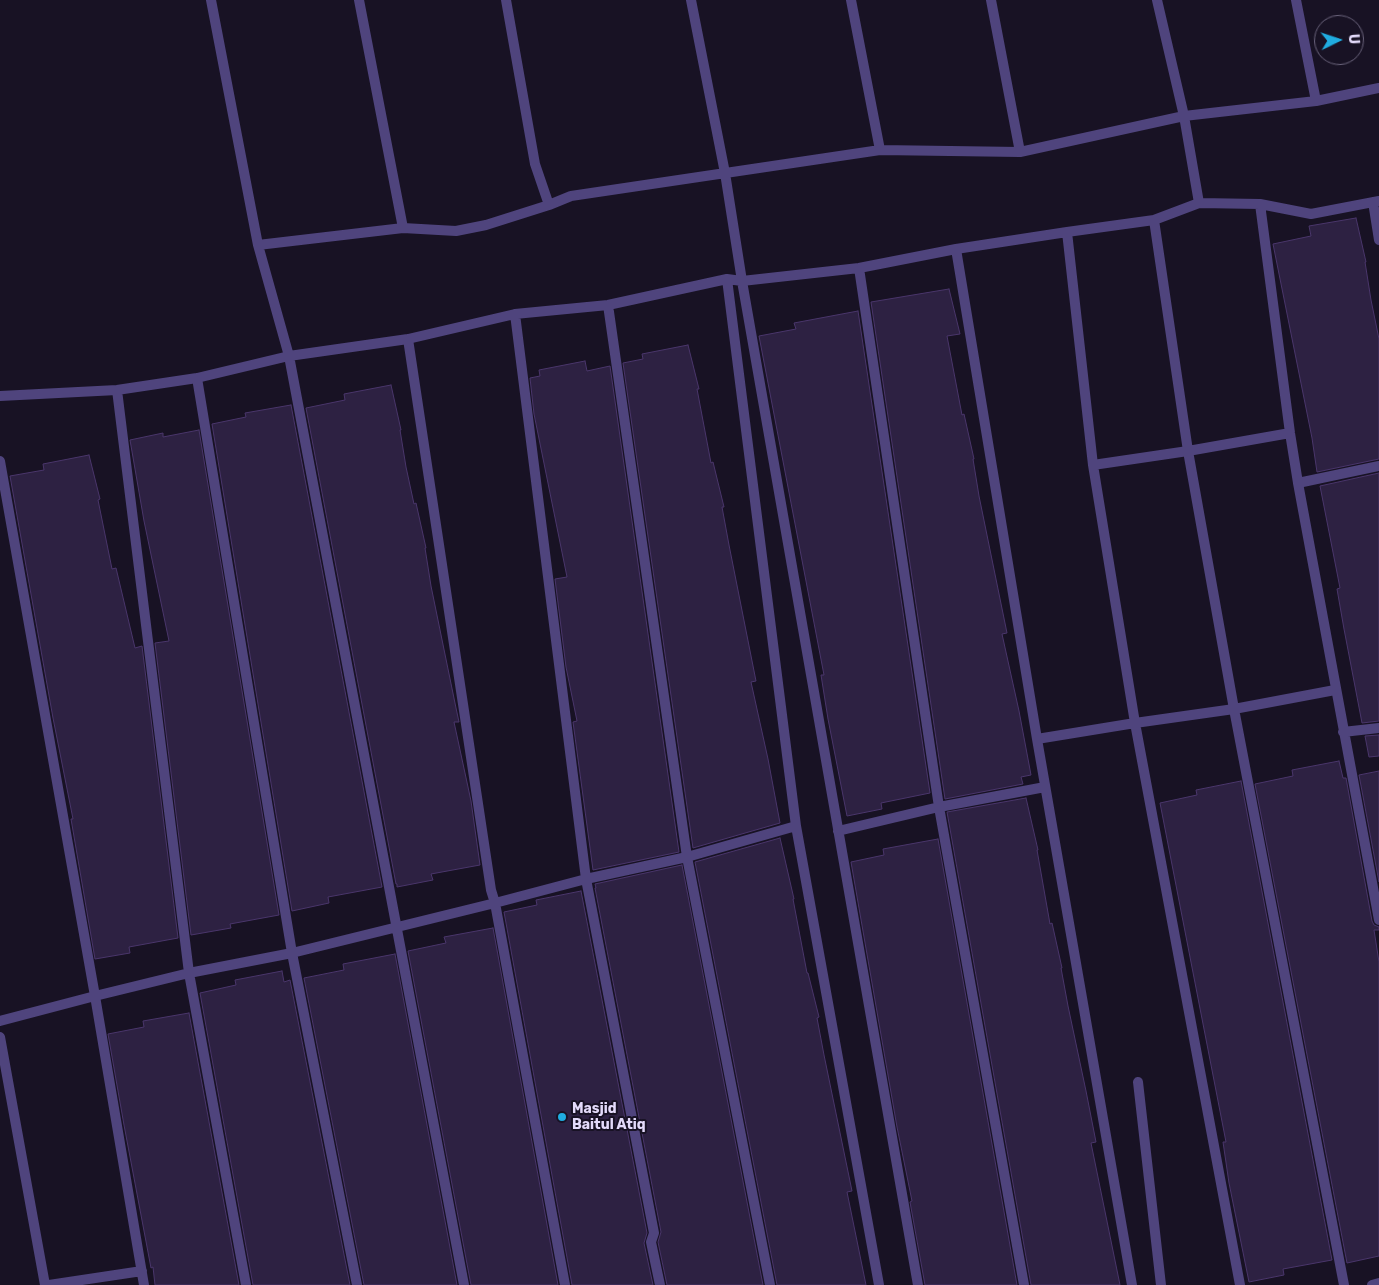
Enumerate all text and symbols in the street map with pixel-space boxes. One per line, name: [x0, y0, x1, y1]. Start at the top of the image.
north arrow: [1314, 15, 1364, 65]
text: U: [1345, 33, 1362, 45]
place label: Masjid Baitul Atiq: [572, 1101, 646, 1134]
marker: Masjid Baitul Atiq: [556, 1111, 568, 1123]

